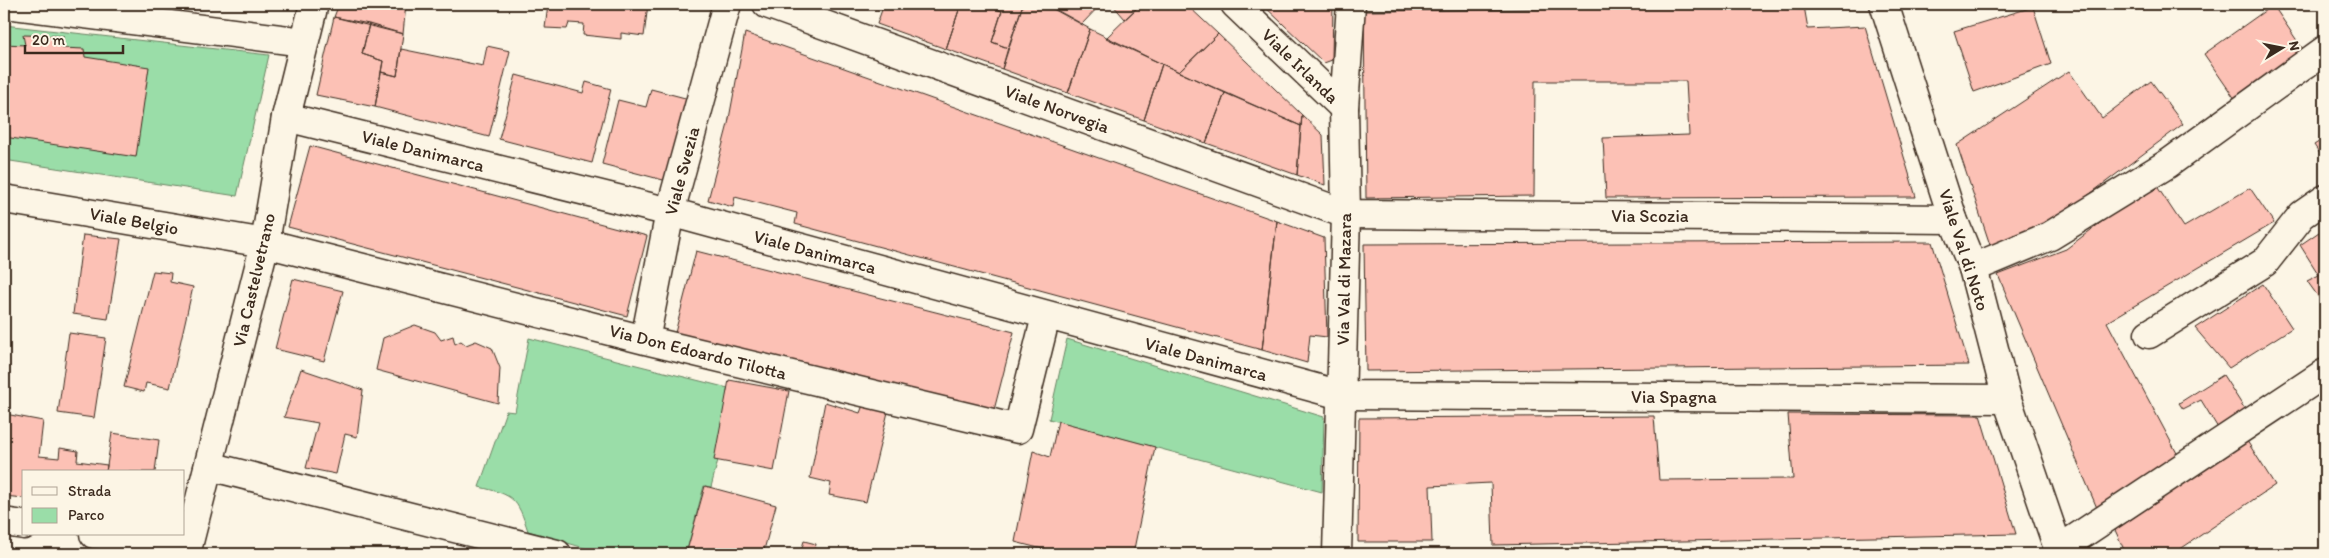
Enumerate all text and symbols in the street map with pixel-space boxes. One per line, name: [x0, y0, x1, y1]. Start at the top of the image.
scale bar: [25, 22, 122, 54]
north arrow: [2256, 22, 2306, 72]
street label: Viale Irlanda: [1257, 24, 1343, 108]
text: 20 m: [32, 31, 66, 49]
text: N: [2285, 40, 2304, 52]
street label: Viale Norvegia: [1002, 80, 1113, 138]
street label: Viale Svezia: [660, 123, 705, 218]
street label: Viale Danimarca: [359, 125, 487, 177]
street label: Viale Val di Noto: [1934, 186, 1994, 314]
street label: Viale Belgio: [88, 202, 180, 240]
street label: Via Scozia: [1611, 205, 1689, 227]
street label: Via Castelvetrano: [228, 211, 280, 349]
street label: Via Val di Mazara: [1332, 212, 1356, 346]
street label: Viale Danimarca: [751, 225, 879, 279]
street label: Via Don Edoardo Tilotta: [607, 319, 790, 385]
street label: Viale Danimarca: [1142, 332, 1270, 386]
street label: Via Spagna: [1631, 386, 1718, 408]
legend: [22, 470, 185, 536]
text: Strada: [68, 482, 112, 500]
text: Parco: [68, 506, 104, 524]

